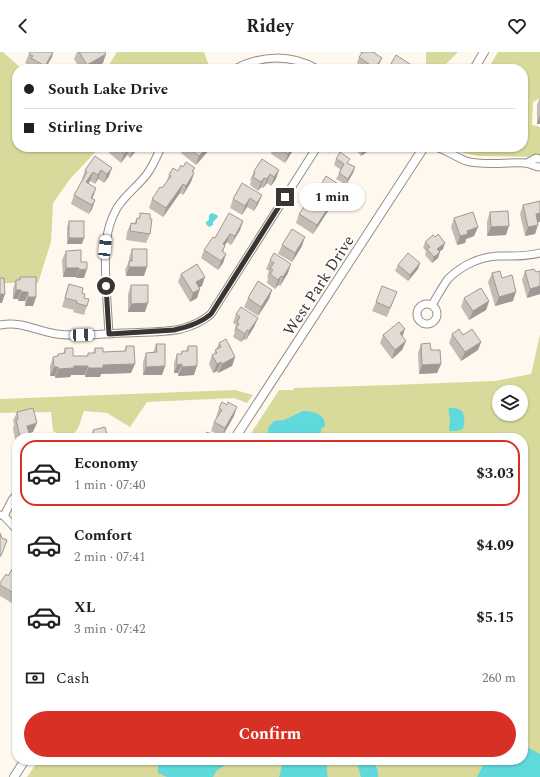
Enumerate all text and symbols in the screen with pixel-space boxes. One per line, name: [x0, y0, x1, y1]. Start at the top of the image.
text: Ridey: [246, 13, 294, 40]
icon: back: [12, 15, 34, 37]
icon: heart: [506, 15, 528, 37]
text: South Lake Drive: [48, 78, 168, 101]
text: Stirling Drive: [48, 116, 143, 139]
callout: 1 min: [299, 183, 365, 211]
text: 1 min: [315, 187, 349, 207]
route end: [276, 188, 294, 206]
street label: West Park Drive: [277, 230, 360, 341]
car: [98, 234, 112, 260]
route start: [97, 277, 115, 295]
car: [70, 329, 94, 341]
map controls: [492, 385, 528, 421]
button: layers: [492, 385, 528, 421]
text: Economy: [74, 452, 138, 475]
icon: car: [26, 455, 62, 491]
text: $3.03: [476, 462, 514, 485]
text: 1 min · 07:40: [74, 475, 146, 495]
text: Comfort: [74, 524, 132, 547]
icon: car: [26, 527, 62, 563]
text: $4.09: [476, 534, 514, 557]
text: 2 min · 07:41: [74, 547, 146, 567]
text: XL: [74, 596, 95, 619]
icon: car: [26, 599, 62, 635]
text: $5.15: [476, 606, 514, 629]
text: 3 min · 07:42: [74, 619, 146, 639]
icon: cash: [24, 667, 46, 689]
text: Cash: [56, 667, 89, 690]
text: 260 m: [482, 668, 516, 688]
button: Confirm: [24, 711, 516, 757]

